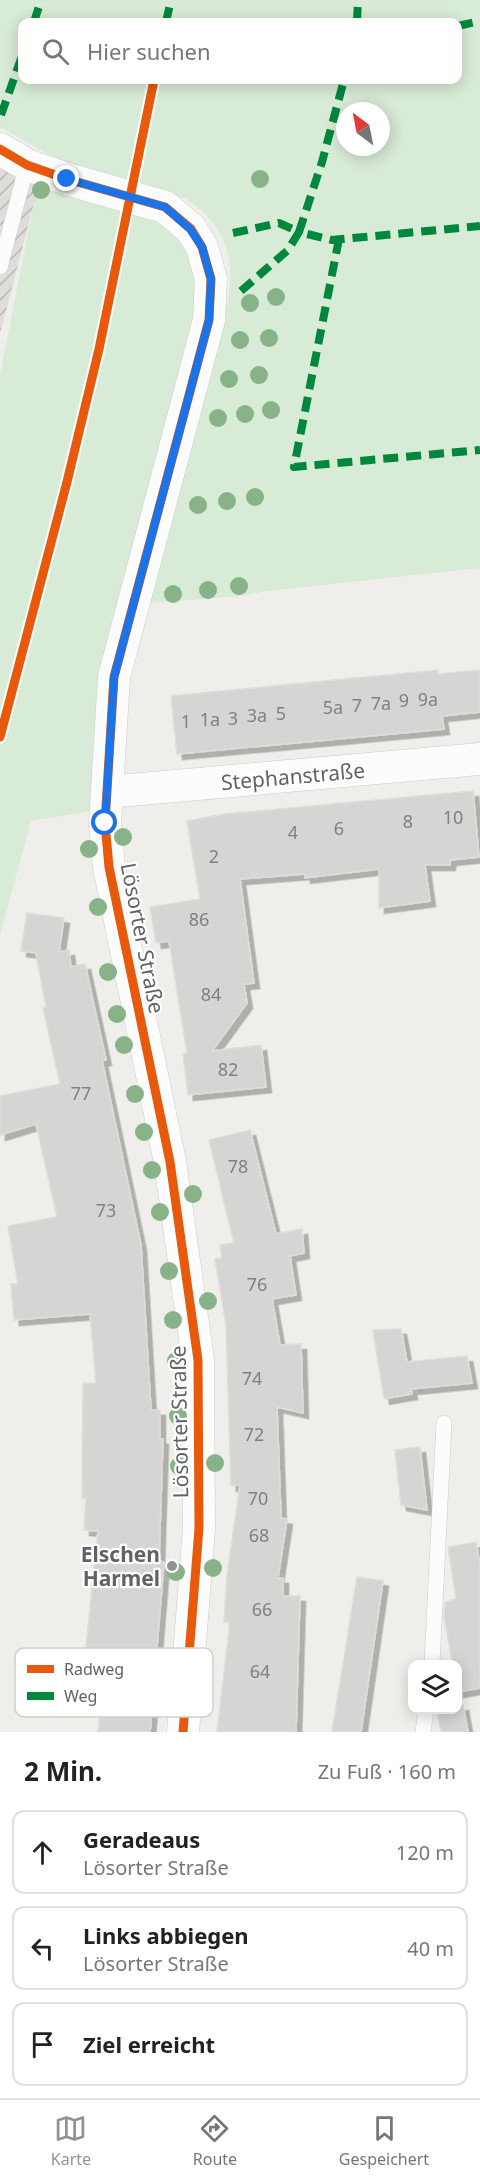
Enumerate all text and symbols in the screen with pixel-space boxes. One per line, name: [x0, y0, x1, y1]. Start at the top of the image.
search box: [18, 18, 462, 84]
icon: search: [39, 35, 72, 68]
text: Hier suchen: [87, 36, 211, 66]
north arrow: [336, 102, 390, 156]
route end: [53, 165, 79, 191]
house number: 9a: [418, 687, 438, 711]
house number: 9: [399, 688, 409, 712]
house number: 7a: [371, 691, 391, 715]
house number: 7: [352, 693, 362, 717]
house number: 5a: [323, 695, 343, 719]
house number: 5: [276, 701, 286, 725]
house number: 3a: [247, 703, 267, 727]
house number: 3: [228, 706, 238, 730]
house number: 1a: [200, 707, 220, 731]
house number: 1: [181, 709, 191, 733]
street label: Stephanstraße: [220, 756, 366, 796]
house number: 10: [443, 805, 463, 829]
route start: [91, 809, 117, 835]
house number: 8: [403, 809, 413, 833]
house number: 6: [334, 816, 344, 840]
house number: 4: [288, 820, 298, 844]
house number: 2: [209, 844, 219, 868]
street label: Lösorter Straße: [115, 860, 171, 1016]
house number: 86: [189, 907, 209, 931]
house number: 84: [201, 982, 221, 1006]
house number: 82: [218, 1057, 238, 1081]
house number: 77: [71, 1081, 91, 1105]
house number: 78: [228, 1154, 248, 1178]
house number: 73: [96, 1198, 116, 1222]
house number: 76: [247, 1272, 267, 1296]
street label: Lösorter Straße: [164, 1345, 194, 1499]
house number: 74: [242, 1366, 262, 1390]
house number: 72: [244, 1422, 264, 1446]
house number: 70: [248, 1486, 268, 1510]
house number: 68: [249, 1523, 269, 1547]
place label: Elschen Harmel: [81, 1540, 160, 1592]
marker: Elschen Harmel: [165, 1559, 179, 1573]
house number: 66: [252, 1597, 272, 1621]
legend: [15, 1648, 213, 1717]
text: Radweg: [64, 1658, 124, 1680]
house number: 64: [250, 1659, 270, 1683]
map controls: [408, 1660, 462, 1714]
button: layers: [408, 1660, 462, 1714]
text: Weg: [64, 1685, 97, 1707]
text: 2 Min.: [24, 1753, 102, 1789]
text: Zu Fuß · 160 m: [318, 1758, 456, 1785]
text: Geradeaus: [83, 1824, 200, 1854]
icon: ahead: [26, 1836, 59, 1869]
text: 120 m: [396, 1839, 454, 1866]
text: Lösorter Straße: [83, 1854, 229, 1881]
text: Links abbiegen: [83, 1920, 249, 1950]
icon: left: [26, 1932, 59, 1965]
text: 40 m: [407, 1935, 454, 1962]
text: Lösorter Straße: [83, 1950, 229, 1977]
icon: arrive: [26, 2028, 59, 2061]
text: Ziel erreicht: [83, 2029, 215, 2059]
tab: Karte: [51, 2112, 91, 2170]
tab: Route: [193, 2112, 237, 2170]
tab: Gespeichert: [339, 2112, 429, 2170]

